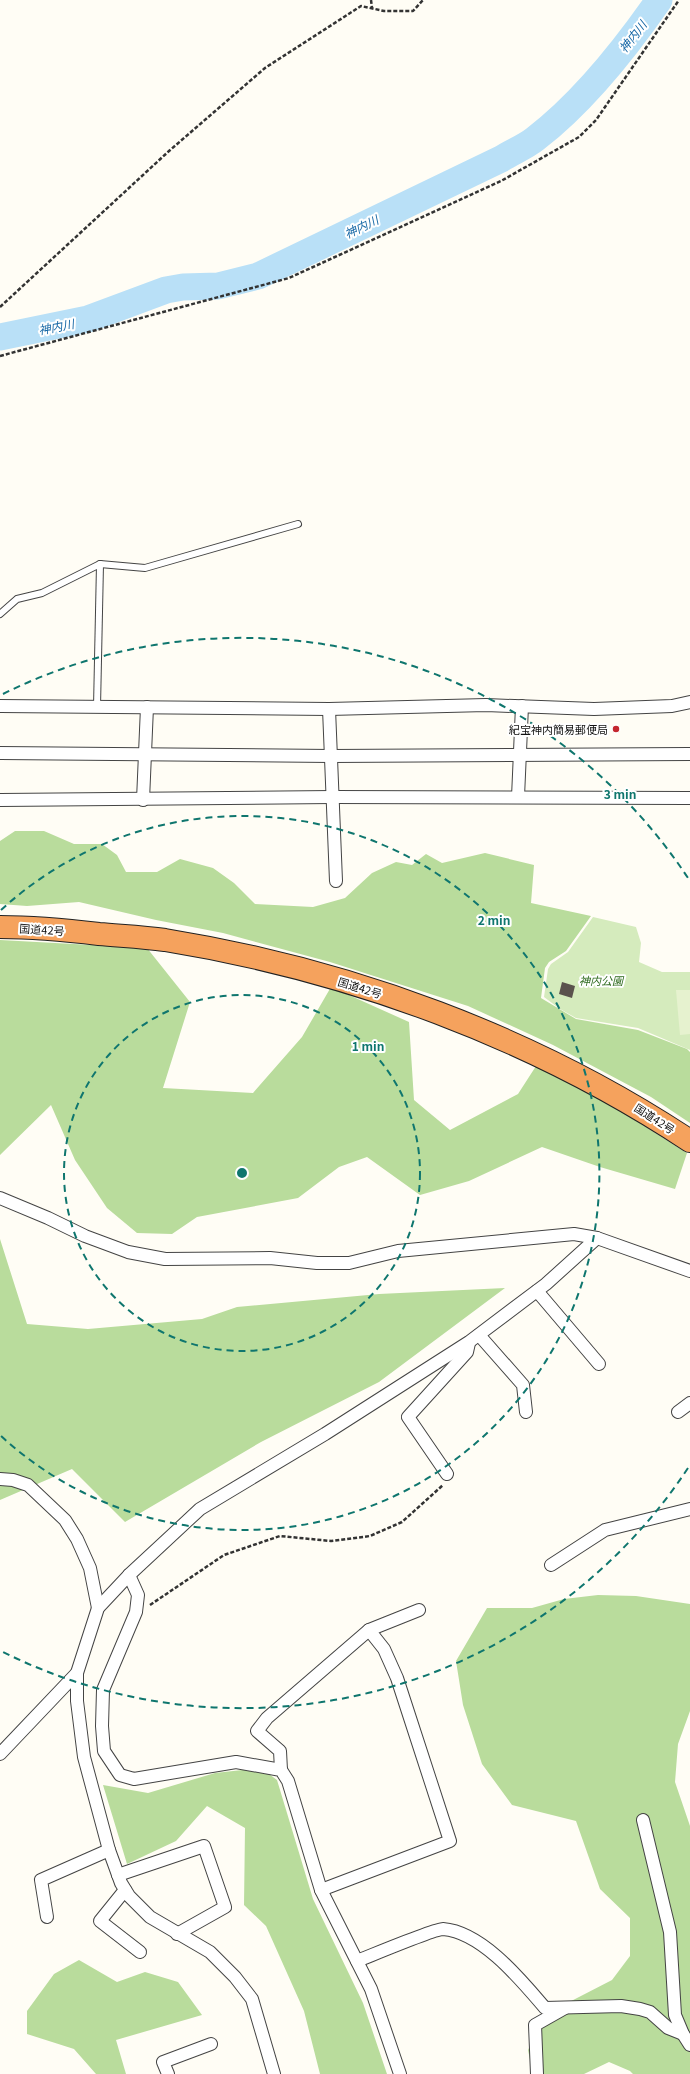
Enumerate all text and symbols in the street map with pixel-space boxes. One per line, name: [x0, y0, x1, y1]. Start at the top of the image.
water label: 神内川: [614, 15, 651, 55]
water label: 神内川: [341, 210, 383, 242]
water label: 神内川: [37, 314, 77, 338]
place label: 紀宝神内簡易郵便局: [509, 721, 608, 737]
marker: 紀宝神内簡易郵便局: [611, 724, 621, 734]
text: 3 min: [604, 785, 636, 802]
text: 2 min: [478, 911, 510, 928]
street label: 国道42号: [19, 919, 65, 939]
park label: 神内公園: [579, 972, 625, 988]
street label: 国道42号: [336, 973, 384, 1001]
text: 1 min: [352, 1037, 384, 1054]
street label: 国道42号: [632, 1099, 678, 1137]
centre of rings: [235, 1166, 249, 1180]

